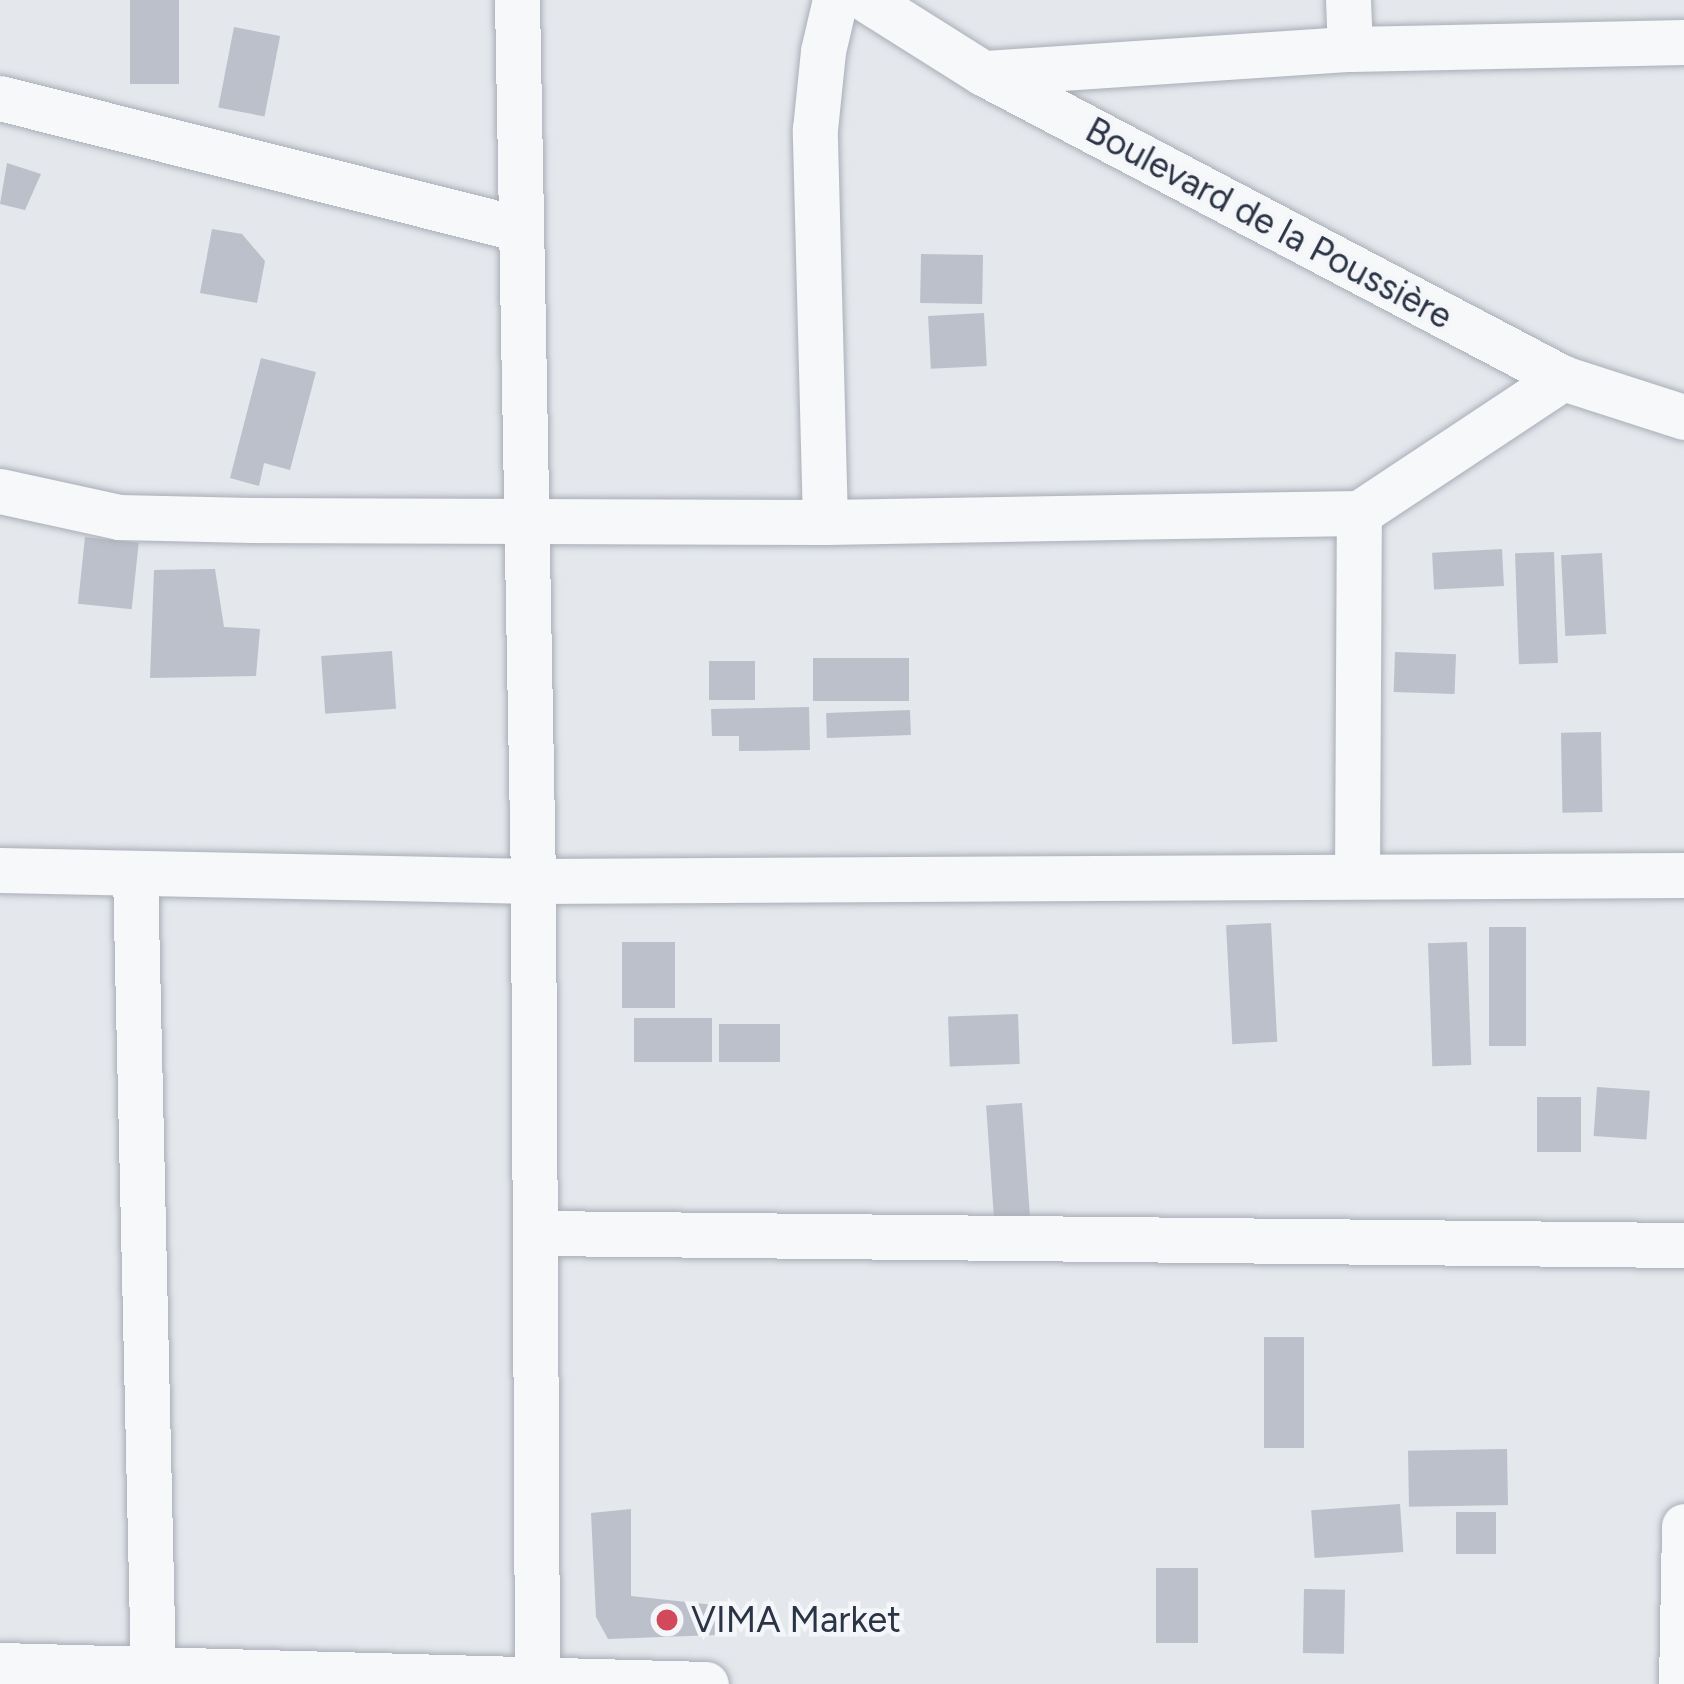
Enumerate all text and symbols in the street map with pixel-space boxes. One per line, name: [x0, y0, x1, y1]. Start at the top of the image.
street label: Boulevard de la Poussière: [1078, 108, 1460, 338]
place label: VIMA Market: [691, 1598, 901, 1642]
marker: VIMA Market: [654, 1607, 680, 1633]

